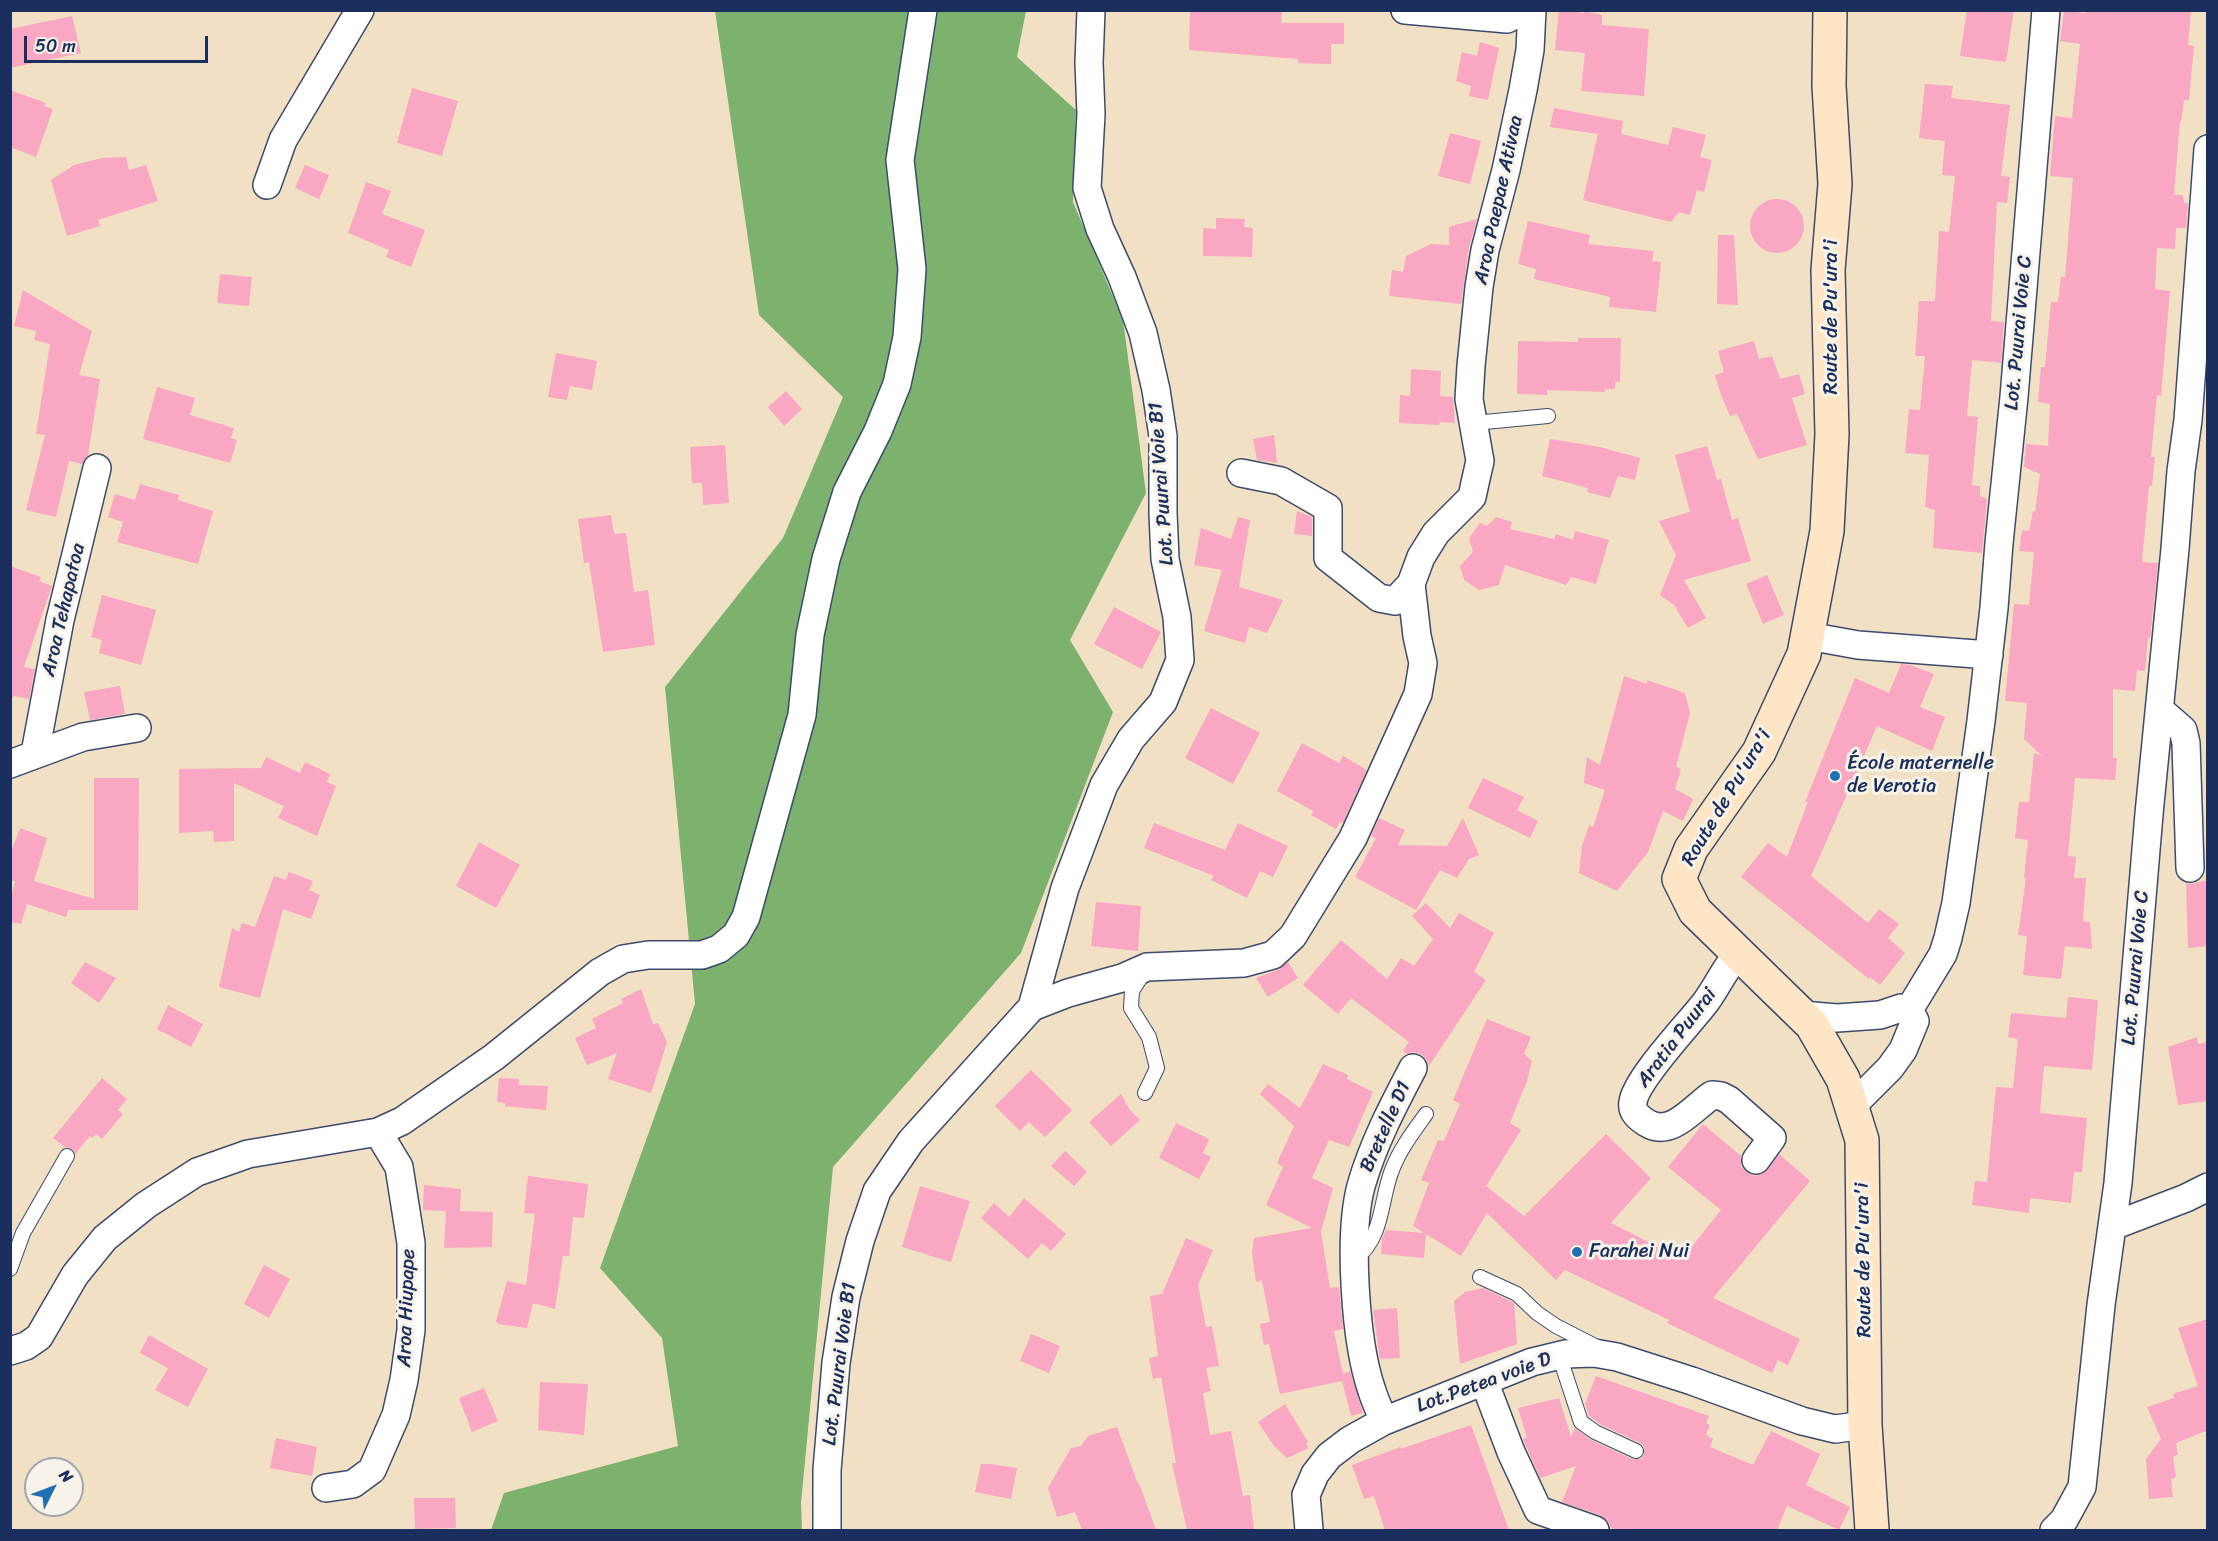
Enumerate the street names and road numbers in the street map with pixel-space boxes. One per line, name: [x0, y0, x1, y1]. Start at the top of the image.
street label: Aroa Paepae Ativaa: [1469, 113, 1529, 287]
street label: Route de Pu'ura'i: [1820, 240, 1844, 394]
street label: Lot. Puurai Voie C: [2000, 255, 2038, 411]
street label: Lot. Puurai Voie B1: [1144, 401, 1180, 567]
street label: Aroa Tehapatoa: [37, 541, 91, 679]
street label: Route de Pu'ura'i: [1677, 725, 1777, 871]
street label: Lot. Puurai Voie C: [2117, 890, 2155, 1046]
street label: Aratia Puurai: [1632, 984, 1722, 1092]
street label: Bretelle D1: [1355, 1078, 1417, 1176]
street label: Route de Pu'ura'i: [1851, 1182, 1877, 1338]
street label: Aroa Hiupape: [393, 1248, 421, 1368]
street label: Lot. Puurai Voie B1: [818, 1281, 862, 1447]
street label: Lot.Petea voie D: [1413, 1348, 1555, 1418]

